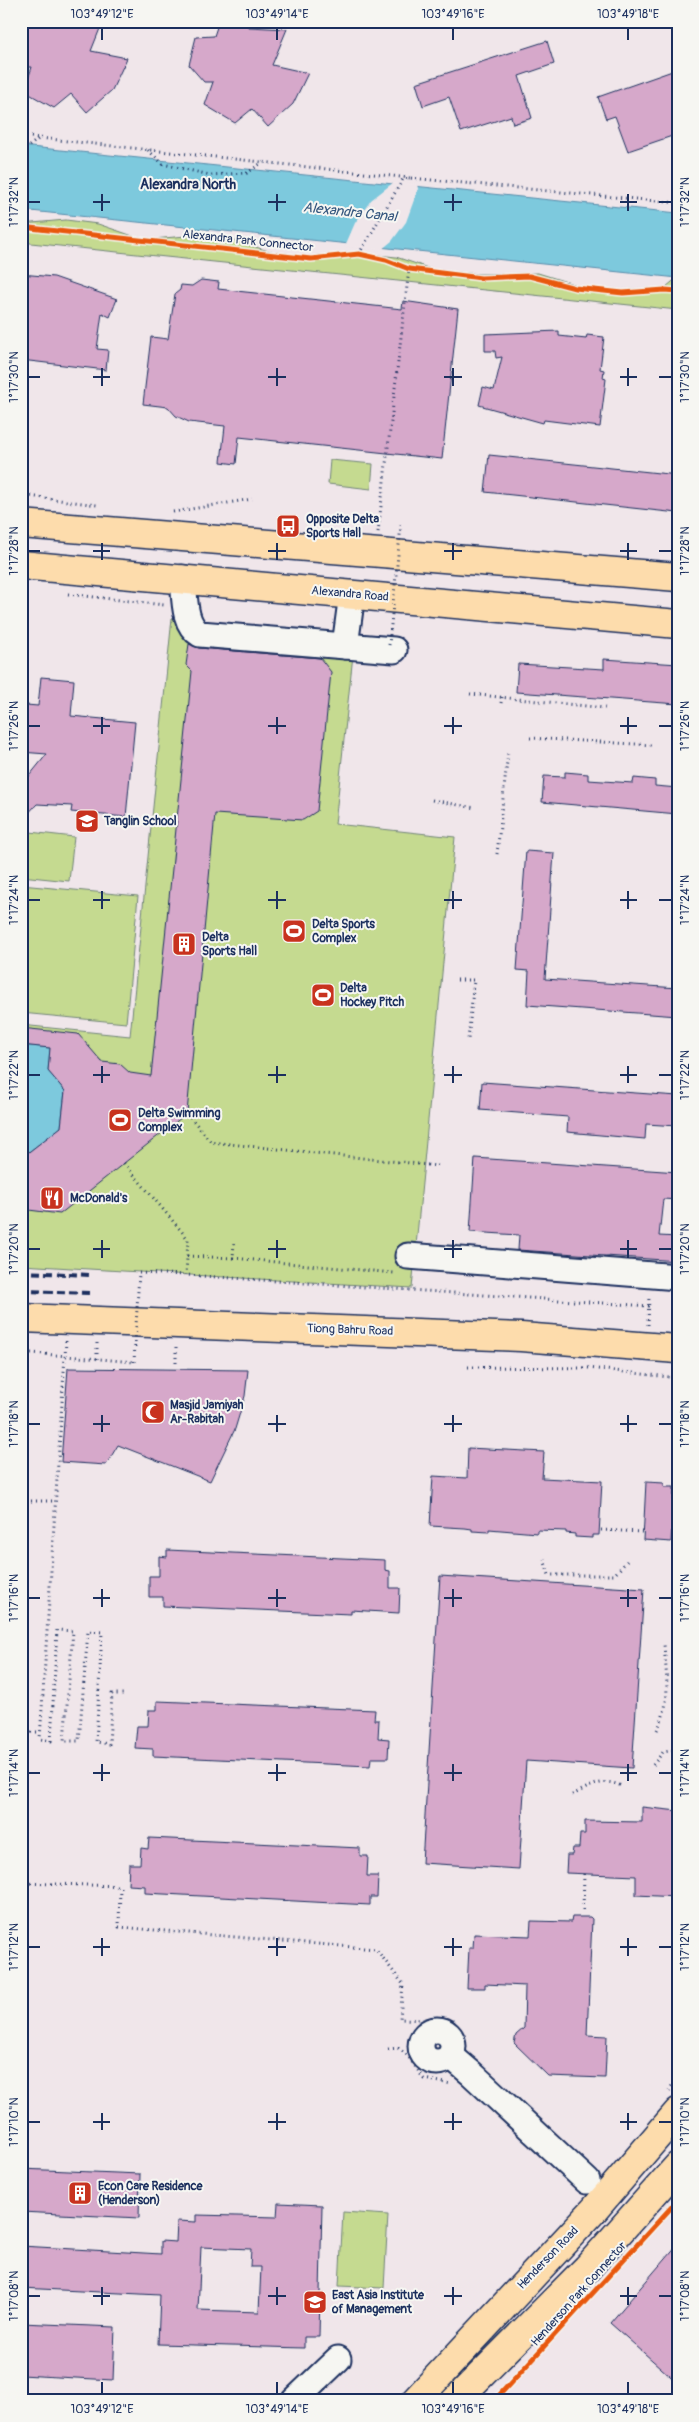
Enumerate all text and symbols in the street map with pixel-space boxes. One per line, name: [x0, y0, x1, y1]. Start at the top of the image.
text: 103°49'12"E: [71, 7, 133, 22]
text: 103°49'14"E: [245, 7, 309, 22]
text: 103°49'16"E: [421, 7, 485, 22]
text: 103°49'18"E: [597, 7, 659, 22]
district label: Alexandra North: [140, 176, 236, 193]
text: 1°17'32"N: [7, 177, 22, 227]
text: 1°17'32"N: [678, 177, 693, 227]
water label: Alexandra Canal: [302, 199, 399, 226]
street label: Alexandra Park Connector: [182, 227, 315, 255]
text: 1°17'30"N: [7, 351, 22, 403]
text: 1°17'30"N: [678, 351, 693, 403]
place label: Opposite Delta Sports Hall: [306, 512, 379, 541]
bus stop icon: Opposite Delta Sports Hall: [275, 513, 301, 539]
text: 1°17'28"N: [7, 526, 22, 576]
text: 1°17'28"N: [678, 526, 693, 576]
street label: Alexandra Road: [311, 583, 390, 605]
text: 1°17'26"N: [7, 701, 22, 751]
text: 1°17'26"N: [678, 701, 693, 751]
school or university icon: Tanglin School: [74, 808, 100, 834]
place label: Tanglin School: [103, 814, 177, 829]
text: 1°17'24"N: [7, 875, 22, 925]
text: 1°17'24"N: [678, 875, 693, 925]
place label: Delta Sports Complex: [312, 917, 376, 946]
sports icon: Delta Sports Complex: [281, 918, 307, 944]
place label: Delta Sports Hall: [202, 930, 257, 959]
building icon: Delta Sports Hall: [171, 931, 197, 957]
place label: Delta Hockey Pitch: [340, 981, 404, 1010]
sports icon: Delta Hockey Pitch: [310, 982, 336, 1008]
text: 1°17'22"N: [7, 1050, 22, 1100]
text: 1°17'22"N: [678, 1050, 693, 1100]
place label: Delta Swimming Complex: [138, 1106, 220, 1135]
sports icon: Delta Swimming Complex: [107, 1107, 133, 1133]
restaurant icon: McDonald's: [39, 1185, 65, 1211]
place label: McDonald's: [70, 1191, 128, 1206]
text: 1°17'20"N: [7, 1223, 22, 1275]
text: 1°17'20"N: [678, 1223, 693, 1275]
street label: Tiong Bahru Road: [307, 1321, 394, 1339]
place label: Masjid Jamiyah Ar-Rabitah: [170, 1398, 244, 1427]
mosque icon: Masjid Jamiyah Ar-Rabitah: [140, 1399, 166, 1425]
text: 1°17'18"N: [7, 1400, 22, 1448]
text: 1°17'18"N: [678, 1400, 693, 1448]
text: 1°17'16"N: [7, 1574, 22, 1622]
text: 1°17'16"N: [678, 1574, 693, 1622]
text: 1°17'14"N: [7, 1749, 22, 1797]
text: 1°17'14"N: [678, 1749, 693, 1797]
text: 1°17'12"N: [7, 1923, 22, 1971]
text: 1°17'12"N: [678, 1923, 693, 1971]
text: 1°17'10"N: [7, 2097, 22, 2147]
text: 1°17'10"N: [678, 2097, 693, 2147]
place label: Econ Care Residence (Henderson): [98, 2179, 204, 2208]
building icon: Econ Care Residence (Henderson): [67, 2180, 93, 2206]
street label: Henderson Road: [514, 2223, 582, 2293]
street label: Henderson Park Connector: [528, 2238, 630, 2349]
text: 1°17'08"N: [7, 2271, 22, 2321]
text: 1°17'08"N: [678, 2271, 693, 2321]
place label: East Asia Institute of Management: [331, 2288, 425, 2317]
school or university icon: East Asia Institute of Management: [302, 2289, 328, 2315]
text: 103°49'12"E: [71, 2402, 133, 2417]
text: 103°49'14"E: [245, 2402, 309, 2417]
text: 103°49'16"E: [421, 2402, 485, 2417]
text: 103°49'18"E: [597, 2402, 659, 2417]

